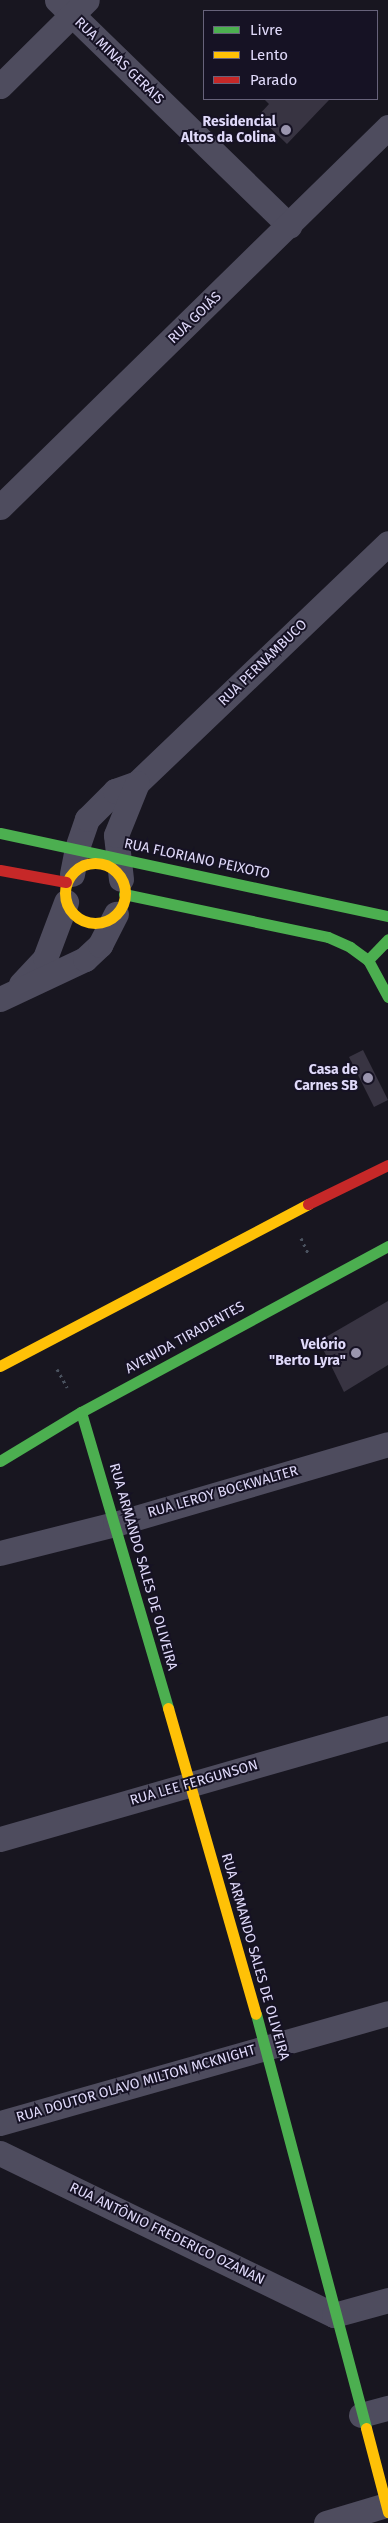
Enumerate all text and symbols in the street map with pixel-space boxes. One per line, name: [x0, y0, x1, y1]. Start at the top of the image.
legend: [203, 10, 378, 100]
street label: RUA MINAS GERAIS: [71, 14, 167, 108]
text: Livre: [250, 21, 283, 39]
text: Lento: [250, 46, 288, 64]
text: Parado: [250, 71, 297, 89]
place label: Residencial Altos da Colina: [181, 114, 276, 146]
marker: Residencial Altos da Colina: [280, 124, 292, 136]
street label: RUA GOIÁS: [165, 289, 225, 347]
street label: RUA PERNAMBUCO: [215, 616, 311, 710]
street label: RUA FLORIANO PEIXOTO: [123, 835, 271, 883]
place label: Casa de Carnes SB: [294, 1062, 358, 1094]
marker: Casa de Carnes SB: [362, 1072, 374, 1084]
street label: AVENIDA TIRADENTES: [123, 1298, 247, 1378]
place label: Velório "Berto Lyra": [269, 1337, 346, 1370]
marker: Velório "Berto Lyra": [350, 1347, 362, 1359]
street label: RUA ARMANDO SALES DE OLIVEIRA: [105, 1461, 181, 1673]
street label: RUA LEROY BOCKWALTER: [146, 1462, 300, 1522]
street label: RUA LEE FERGUNSON: [128, 1757, 260, 1809]
street label: RUA ARMANDO SALES DE OLIVEIRA: [217, 1851, 293, 2063]
street label: RUA DOUTOR OLAVO MILTON MCKNIGHT: [14, 2042, 258, 2126]
street label: RUA ANTÔNIO FREDERICO OZANAN: [67, 2179, 267, 2289]

